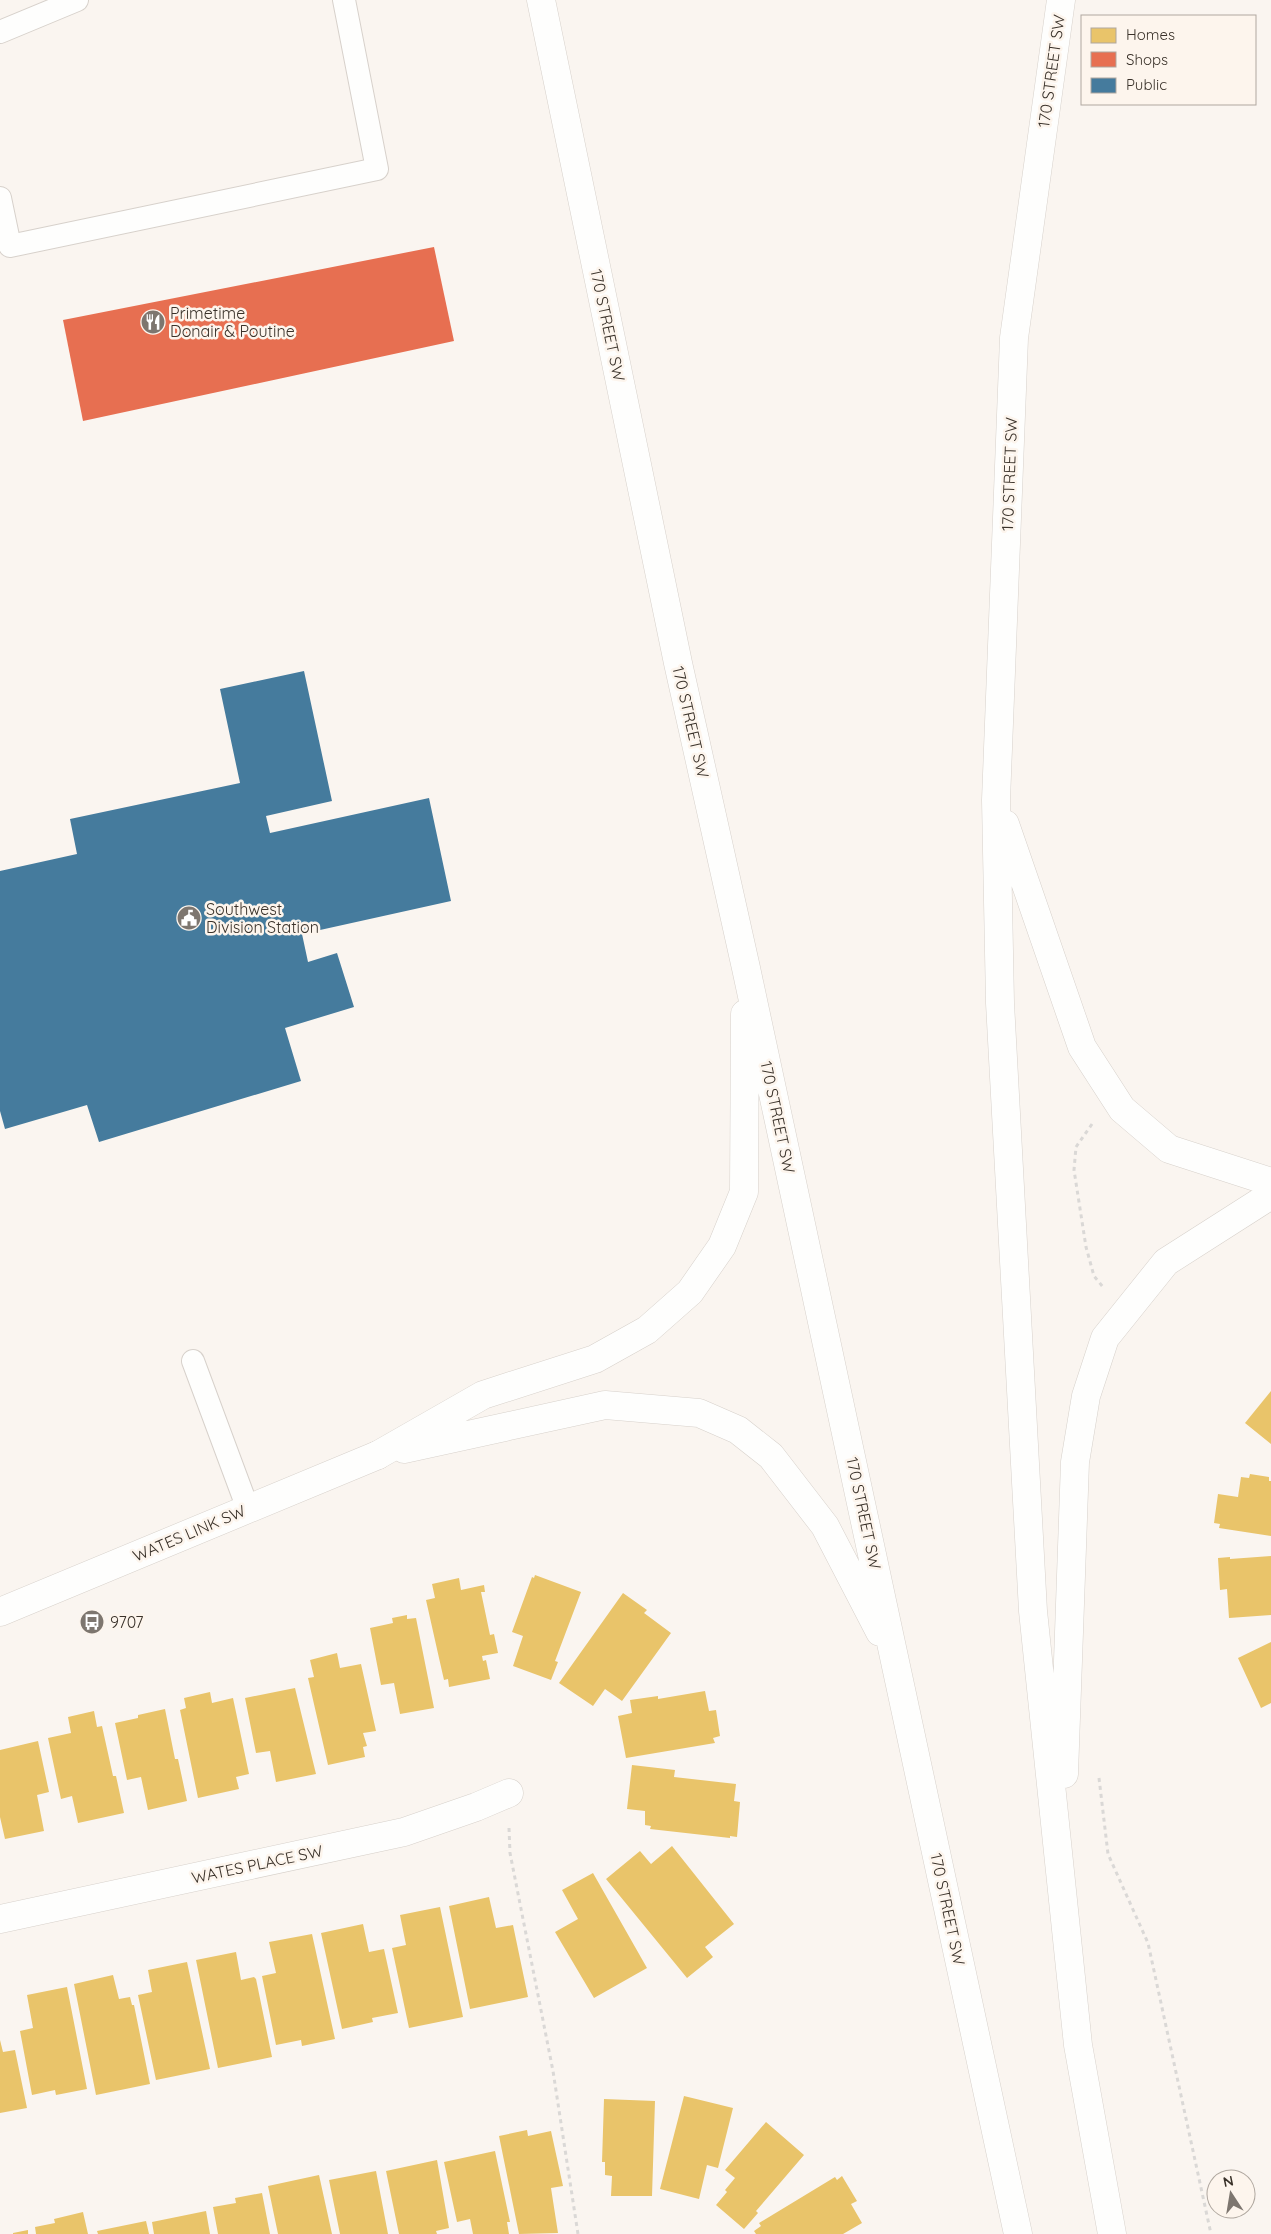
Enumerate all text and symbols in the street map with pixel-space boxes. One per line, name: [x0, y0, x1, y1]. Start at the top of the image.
street label: 170 STREET SW: [1033, 13, 1069, 129]
legend: [1081, 15, 1256, 105]
text: Homes: [1126, 25, 1175, 44]
text: Shops: [1126, 50, 1168, 69]
text: Public: [1126, 75, 1167, 94]
street label: 170 STREET SW: [586, 267, 630, 383]
place label: Primetime Donair & Poutine: [170, 303, 295, 341]
restaurant icon: Primetime Donair & Poutine: [140, 309, 166, 335]
street label: 170 STREET SW: [997, 417, 1021, 531]
street label: 170 STREET SW: [668, 664, 714, 780]
place label: Southwest Division Station: [206, 899, 319, 937]
public building icon: Southwest Division Station: [176, 905, 202, 931]
street label: 170 STREET SW: [756, 1059, 800, 1175]
street label: 170 STREET SW: [842, 1455, 886, 1571]
street label: WATES LINK SW: [130, 1500, 248, 1566]
bus stop icon: 9707: [79, 1609, 105, 1635]
place label: 9707: [110, 1612, 144, 1632]
street label: WATES PLACE SW: [190, 1840, 324, 1888]
street label: 170 STREET SW: [926, 1851, 970, 1967]
north arrow: [1206, 2169, 1256, 2219]
text: N: [1221, 2171, 1235, 2191]

